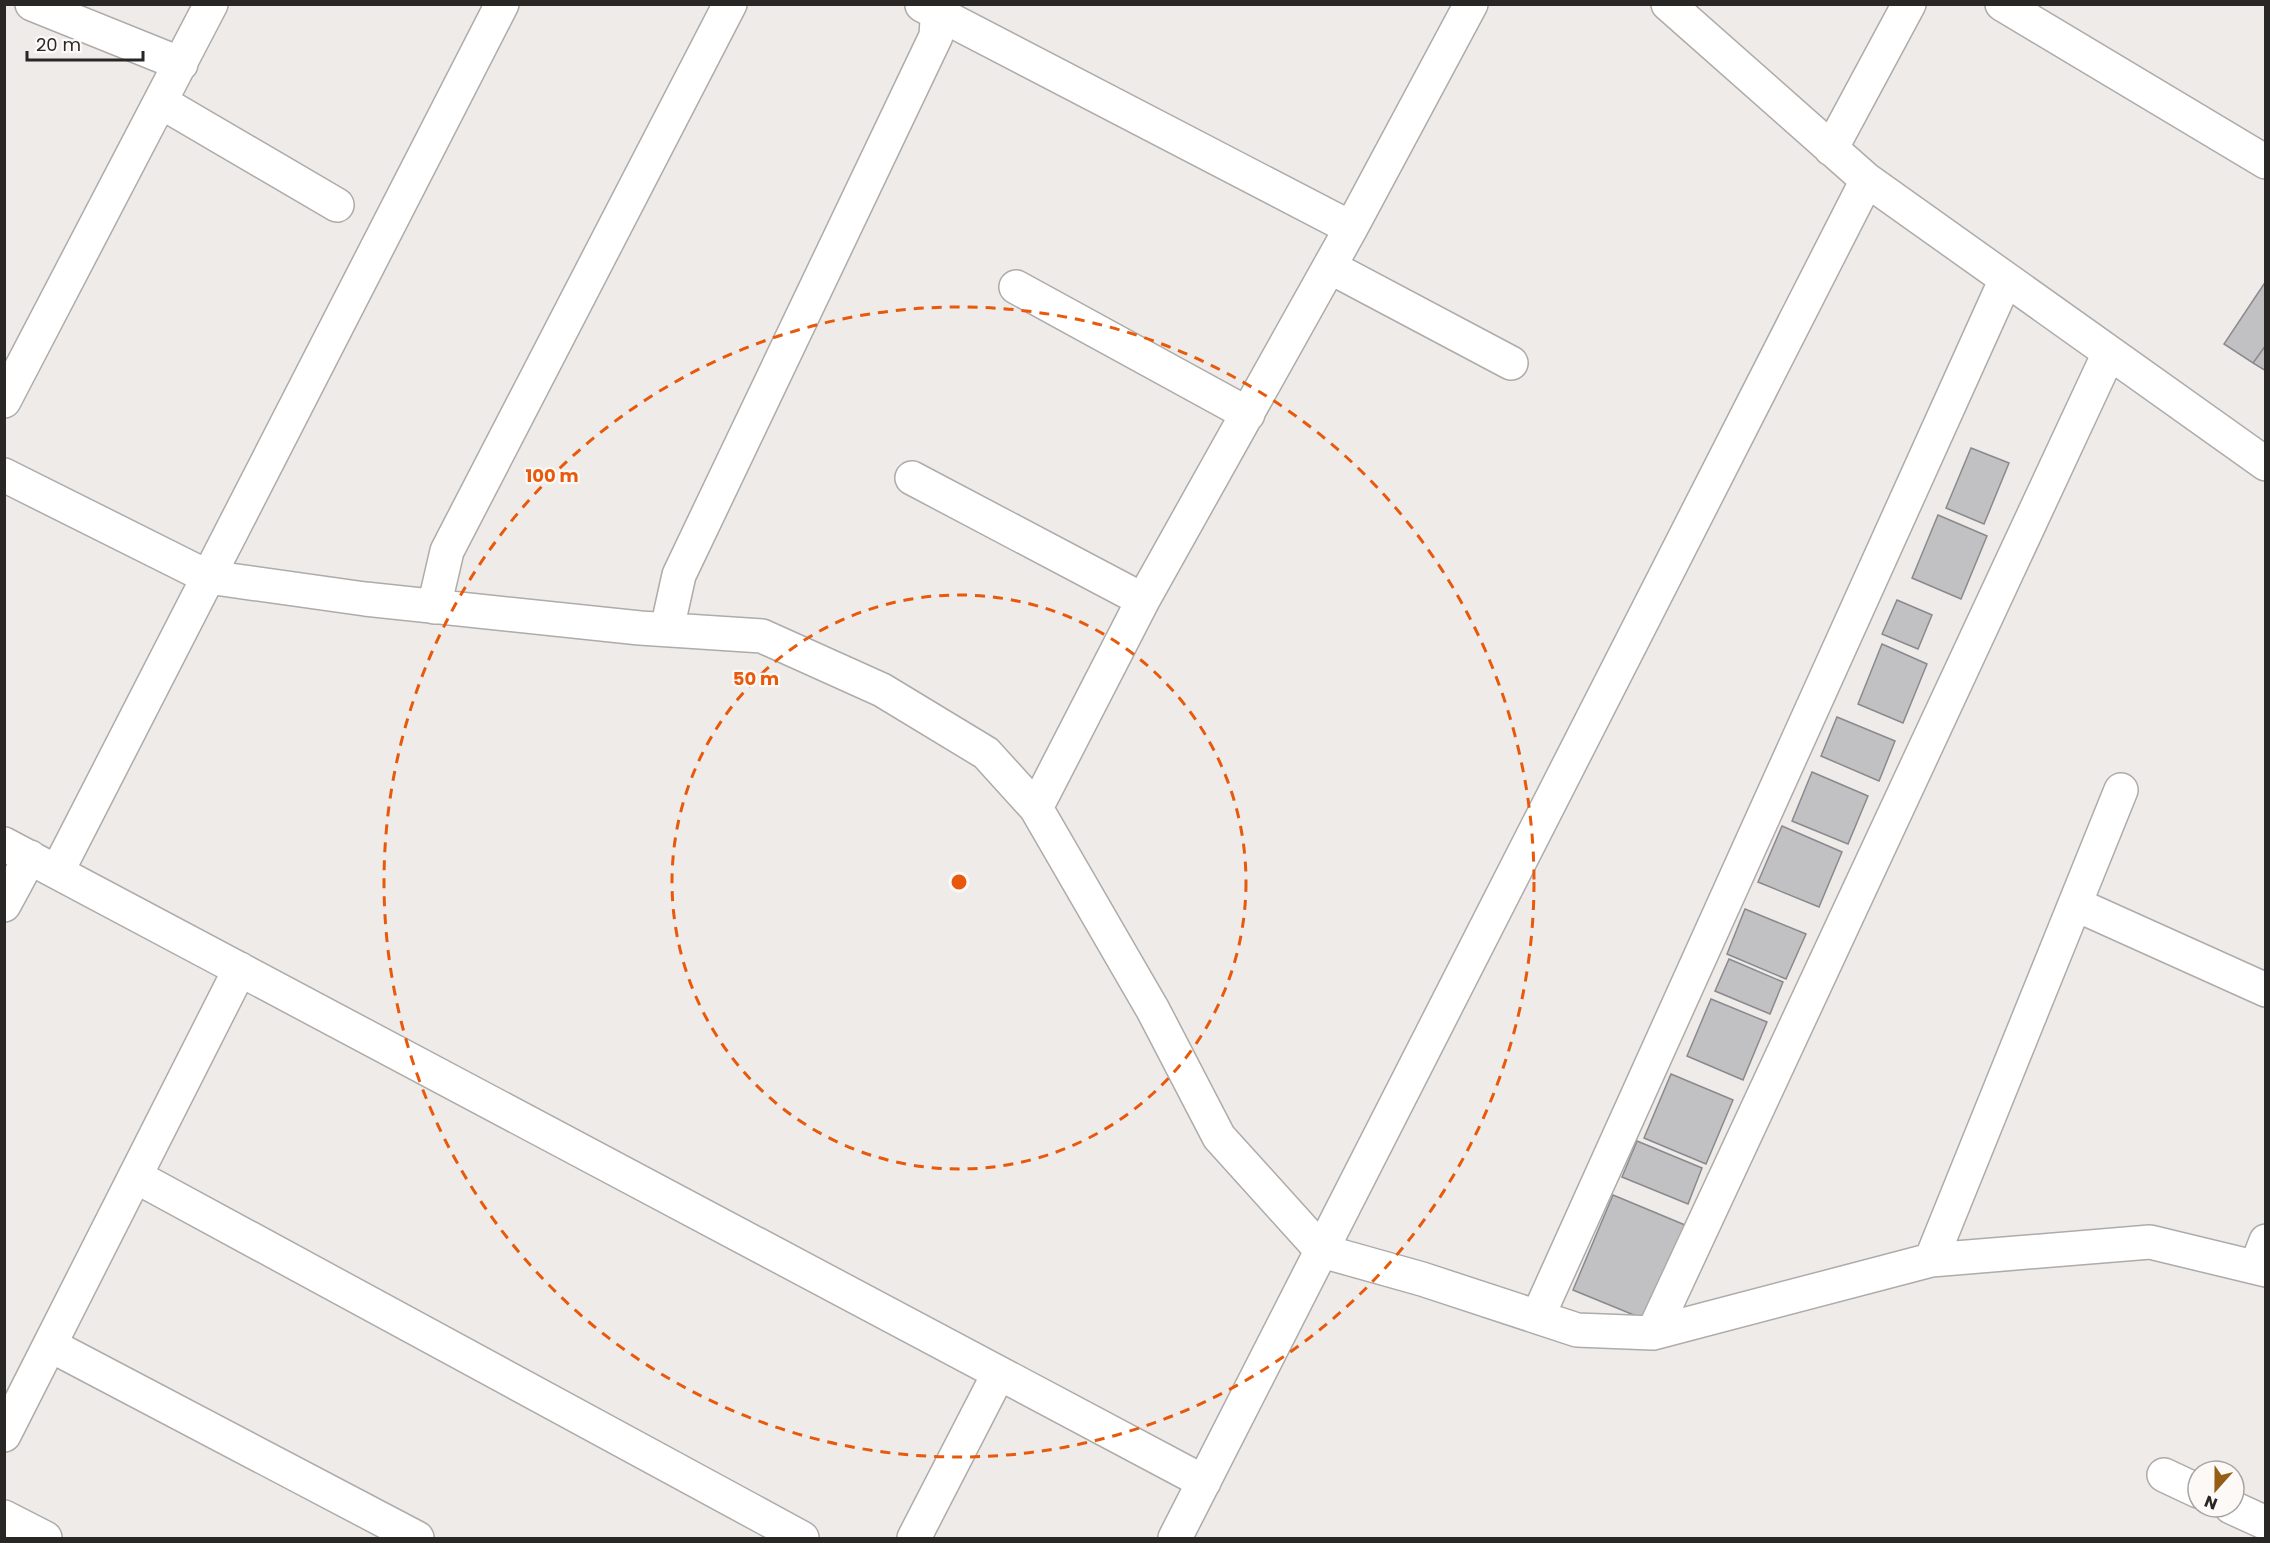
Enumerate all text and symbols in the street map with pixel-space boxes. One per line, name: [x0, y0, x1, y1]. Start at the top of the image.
scale bar: [27, 24, 142, 62]
text: 20 m: [36, 32, 81, 57]
text: 100 m: [525, 463, 579, 488]
text: 50 m: [733, 666, 779, 691]
centre of rings: [949, 872, 969, 892]
north arrow: [2186, 1459, 2246, 1519]
text: N: [2201, 1490, 2221, 1515]

